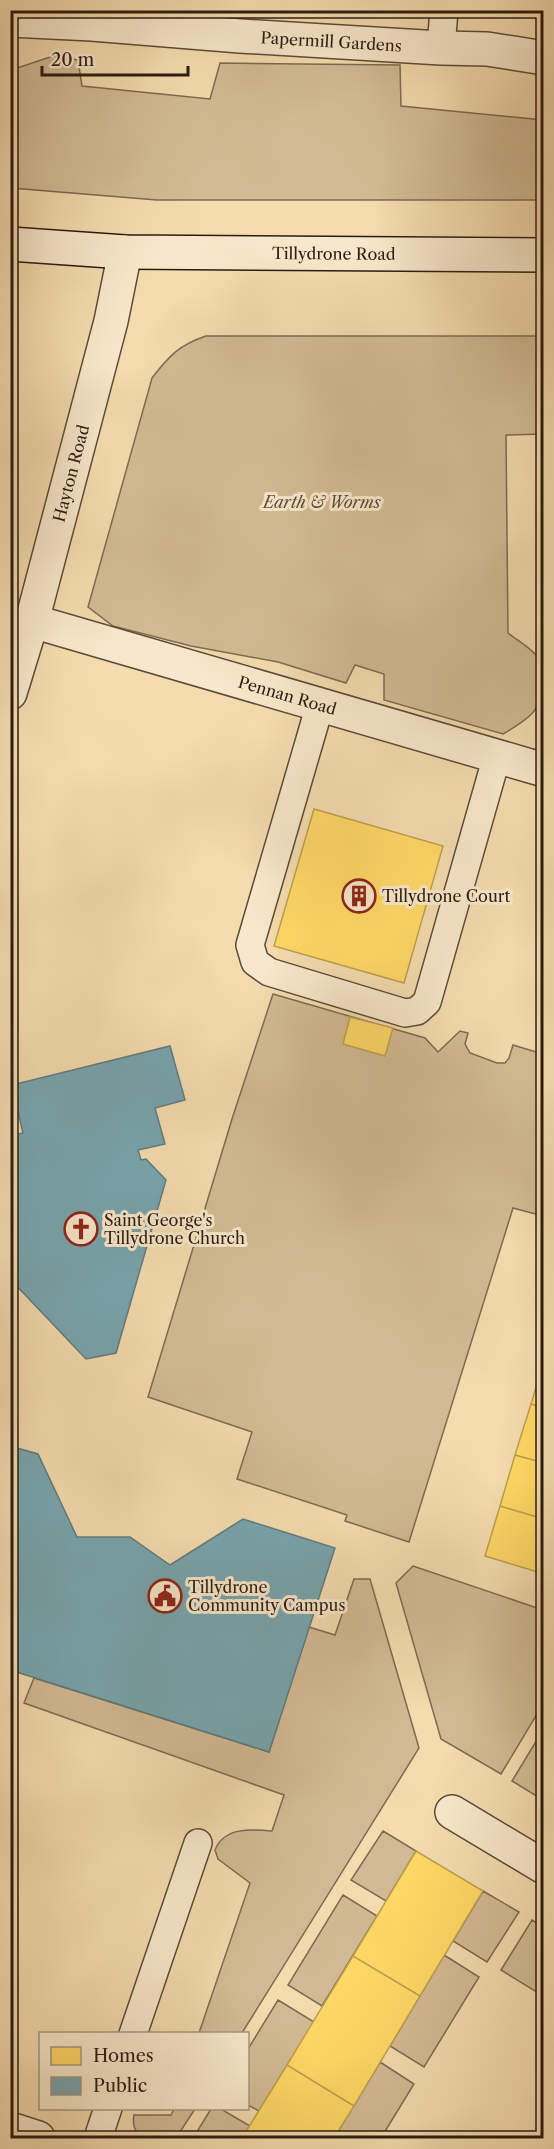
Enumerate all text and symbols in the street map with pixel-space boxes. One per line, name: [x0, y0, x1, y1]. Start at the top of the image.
street label: Papermill Gardens: [260, 27, 403, 56]
scale bar: [42, 39, 188, 77]
text: 20 m: [51, 49, 95, 71]
street label: Tillydrone Road: [272, 243, 396, 264]
street label: Hayton Road: [48, 422, 93, 524]
park label: Earth & Worms: [261, 492, 381, 512]
street label: Pennan Road: [236, 672, 339, 719]
building icon: Tillydrone Court: [341, 878, 377, 914]
place label: Tillydrone Court: [382, 886, 511, 906]
place label: Saint George's Tillydrone Church: [104, 1210, 245, 1248]
church icon: Saint George's Tillydrone Church: [63, 1211, 99, 1247]
place label: Tillydrone Community Campus: [188, 1577, 345, 1615]
public building icon: Tillydrone Community Campus: [147, 1578, 183, 1614]
legend: [39, 2032, 249, 2110]
text: Homes: [93, 2045, 154, 2067]
text: Public: [93, 2075, 147, 2097]

